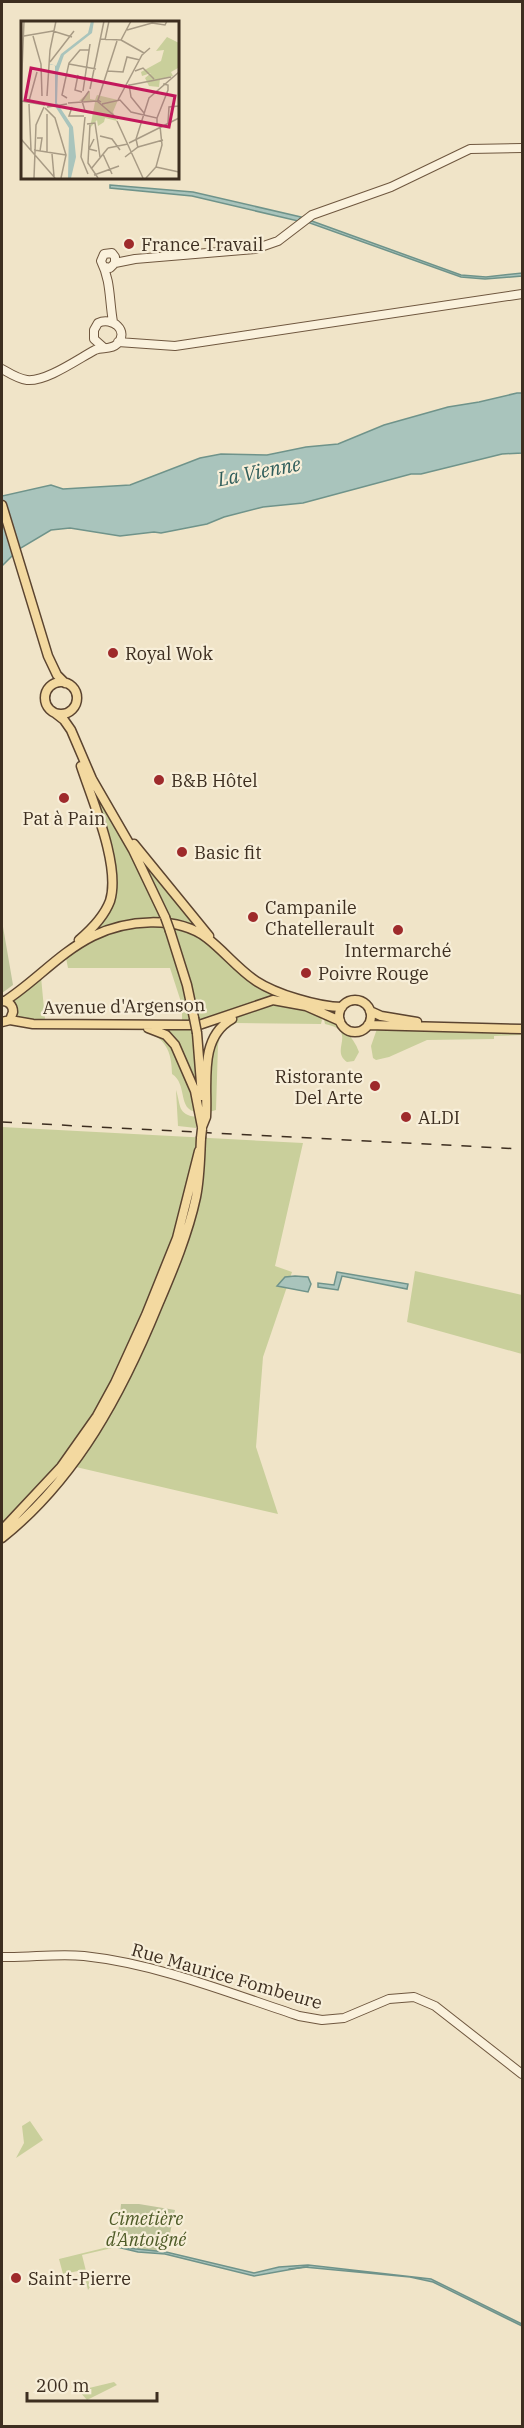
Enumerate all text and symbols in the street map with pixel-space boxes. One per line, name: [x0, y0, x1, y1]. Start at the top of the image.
inset map: [21, 21, 178, 178]
place label: France Travail: [141, 233, 263, 256]
marker: France Travail: [122, 237, 136, 251]
water label: La Vienne: [214, 450, 303, 492]
place label: Royal Wok: [125, 642, 213, 665]
marker: Royal Wok: [106, 646, 120, 660]
place label: B&B Hôtel: [171, 769, 258, 792]
marker: B&B Hôtel: [152, 773, 166, 787]
marker: Pat à Pain: [57, 791, 71, 805]
place label: Pat à Pain: [22, 807, 106, 830]
place label: Basic fit: [194, 841, 262, 864]
marker: Basic fit: [175, 845, 189, 859]
place label: Campanile Chatellerault: [265, 896, 375, 940]
marker: Campanile Chatellerault: [246, 910, 260, 924]
marker: Intermarché: [391, 923, 405, 937]
place label: Intermarché: [345, 939, 451, 962]
place label: Poivre Rouge: [318, 962, 429, 985]
marker: Poivre Rouge: [299, 966, 313, 980]
street label: Avenue d'Argenson: [42, 993, 206, 1019]
place label: Ristorante Del Arte: [275, 1065, 363, 1109]
marker: Ristorante Del Arte: [368, 1079, 382, 1093]
place label: ALDI: [418, 1106, 460, 1129]
marker: ALDI: [399, 1110, 413, 1124]
street label: Rue Maurice Fombeure: [129, 1938, 325, 2014]
park label: Cimetière d'Antoigné: [106, 2207, 187, 2251]
place label: Saint-Pierre: [28, 2267, 131, 2290]
marker: Saint-Pierre: [9, 2271, 23, 2285]
scale bar: [27, 2365, 158, 2403]
text: 200 m: [36, 2374, 90, 2397]

